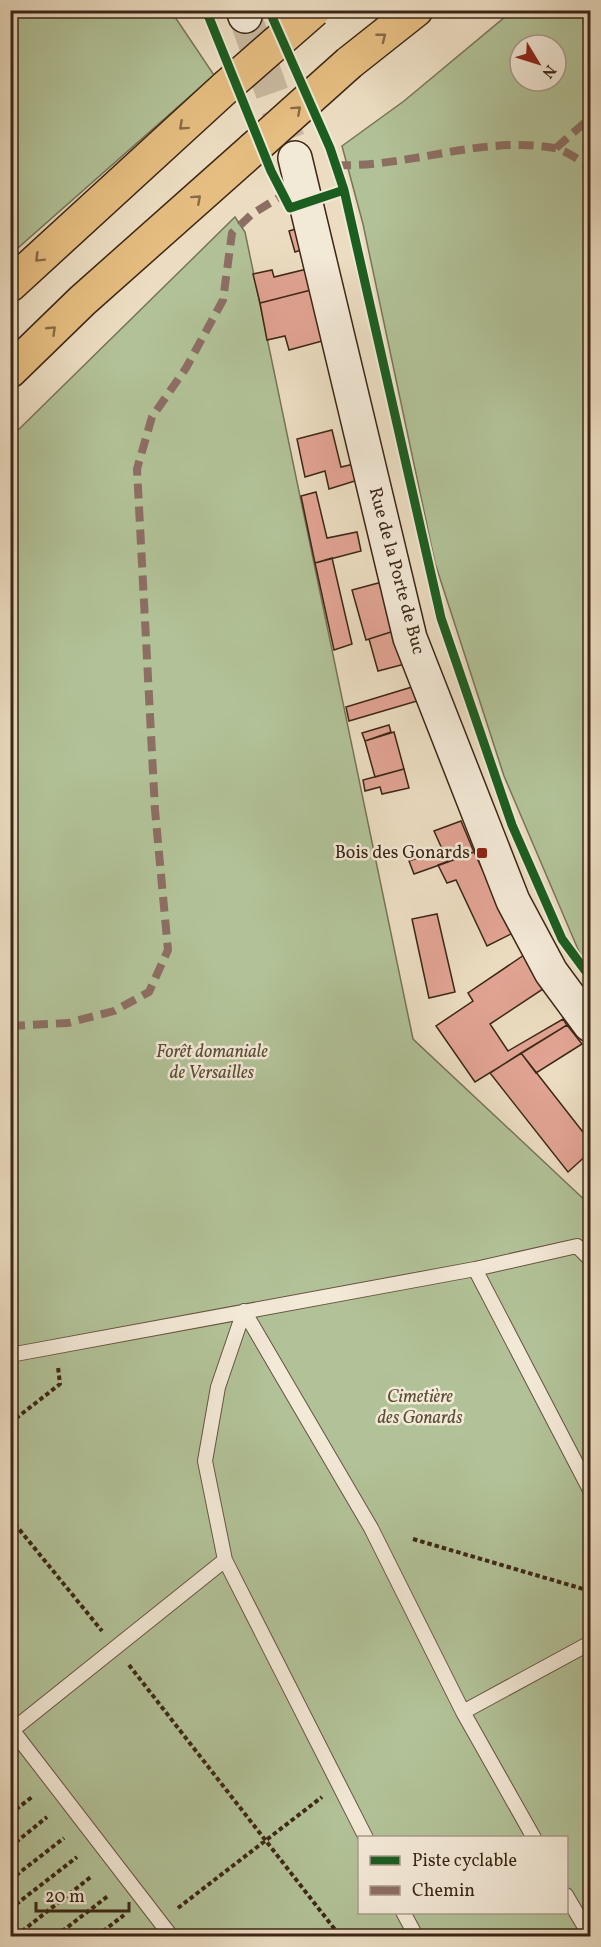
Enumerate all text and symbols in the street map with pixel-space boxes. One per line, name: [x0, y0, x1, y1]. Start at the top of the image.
one-way arrow: [376, 33, 387, 44]
north arrow: [508, 33, 568, 93]
text: N: [536, 60, 560, 83]
one-way arrow: [290, 106, 300, 117]
one-way arrow: [179, 119, 189, 130]
one-way arrow: [190, 195, 201, 206]
one-way arrow: [35, 250, 46, 261]
one-way arrow: [46, 326, 56, 337]
street label: Rue de la Porte de Buc: [362, 485, 430, 657]
place label: Bois des Gonards: [335, 841, 470, 866]
marker: Bois des Gonards: [475, 846, 489, 860]
park label: Forêt domaniale de Versailles: [156, 1040, 268, 1086]
park label: Cimetière des Gonards: [377, 1385, 463, 1431]
legend: [358, 1836, 568, 1914]
text: Piste cyclable: [412, 1849, 517, 1874]
scale bar: [36, 1875, 129, 1913]
text: Chemin: [412, 1879, 475, 1904]
text: 20 m: [45, 1885, 85, 1910]

